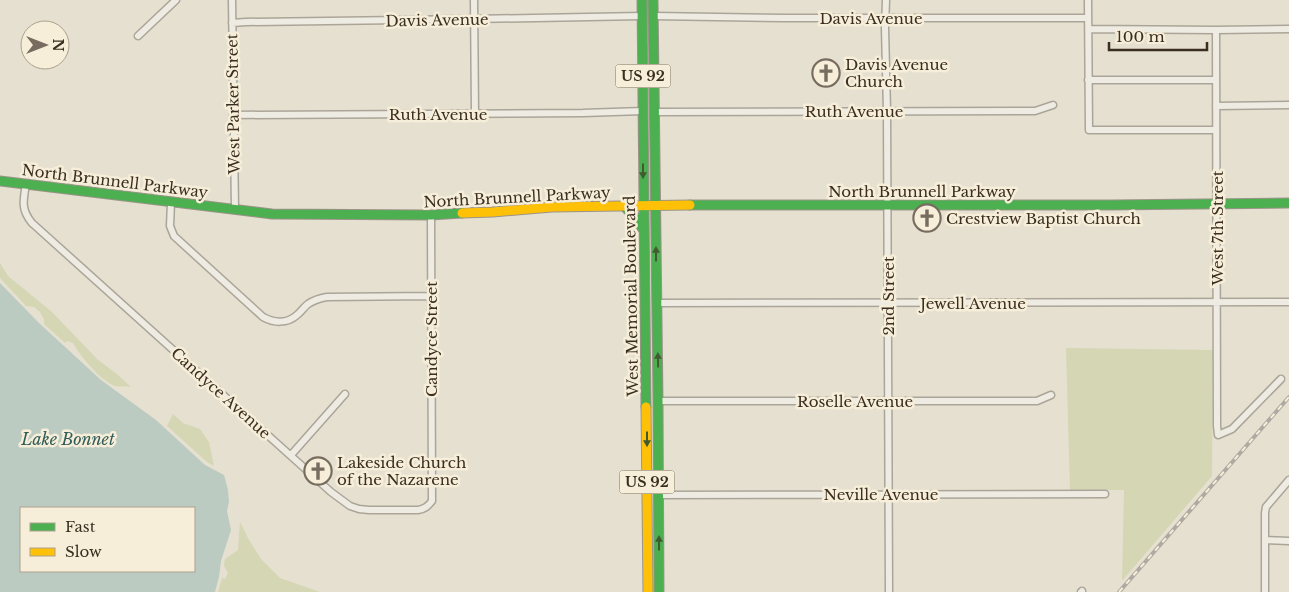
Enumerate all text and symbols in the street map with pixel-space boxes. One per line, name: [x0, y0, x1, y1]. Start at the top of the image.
street label: Davis Avenue: [819, 9, 923, 28]
street label: Davis Avenue: [385, 10, 489, 30]
north arrow: [20, 20, 70, 70]
scale bar: [1109, 20, 1206, 52]
text: 100 m: [1116, 27, 1165, 46]
street label: West Parker Street: [222, 33, 244, 176]
text: N: [49, 38, 67, 52]
place label: Davis Avenue Church: [845, 55, 948, 91]
church icon: Davis Avenue Church: [811, 58, 841, 88]
road number: US 92: [616, 64, 670, 88]
street label: Ruth Avenue: [805, 102, 903, 121]
street label: Ruth Avenue: [389, 105, 487, 124]
street label: North Brunnell Parkway: [21, 160, 210, 202]
one-way arrow: [639, 163, 647, 179]
street label: West 7th Street: [1208, 170, 1227, 286]
street label: North Brunnell Parkway: [828, 182, 1016, 201]
street label: North Brunnell Parkway: [423, 183, 611, 211]
street label: West Memorial Boulevard: [620, 195, 642, 398]
church icon: Crestview Baptist Church: [912, 203, 942, 233]
place label: Crestview Baptist Church: [946, 209, 1141, 228]
one-way arrow: [652, 246, 660, 262]
street label: 2nd Street: [879, 256, 898, 336]
street label: Candyce Street: [422, 281, 441, 397]
street label: Jewell Avenue: [918, 294, 1026, 313]
street label: Candyce Avenue: [167, 343, 275, 443]
one-way arrow: [653, 352, 661, 368]
street label: Roselle Avenue: [797, 392, 913, 411]
water label: Lake Bonnet: [20, 429, 115, 449]
one-way arrow: [643, 431, 651, 447]
place label: Lakeside Church of the Nazarene: [337, 453, 466, 489]
church icon: Lakeside Church of the Nazarene: [303, 456, 333, 486]
road number: US 92: [620, 471, 674, 494]
street label: Neville Avenue: [824, 485, 938, 504]
legend: [20, 507, 195, 572]
text: Fast: [65, 517, 96, 536]
one-way arrow: [654, 535, 662, 551]
text: Slow: [65, 542, 102, 561]

